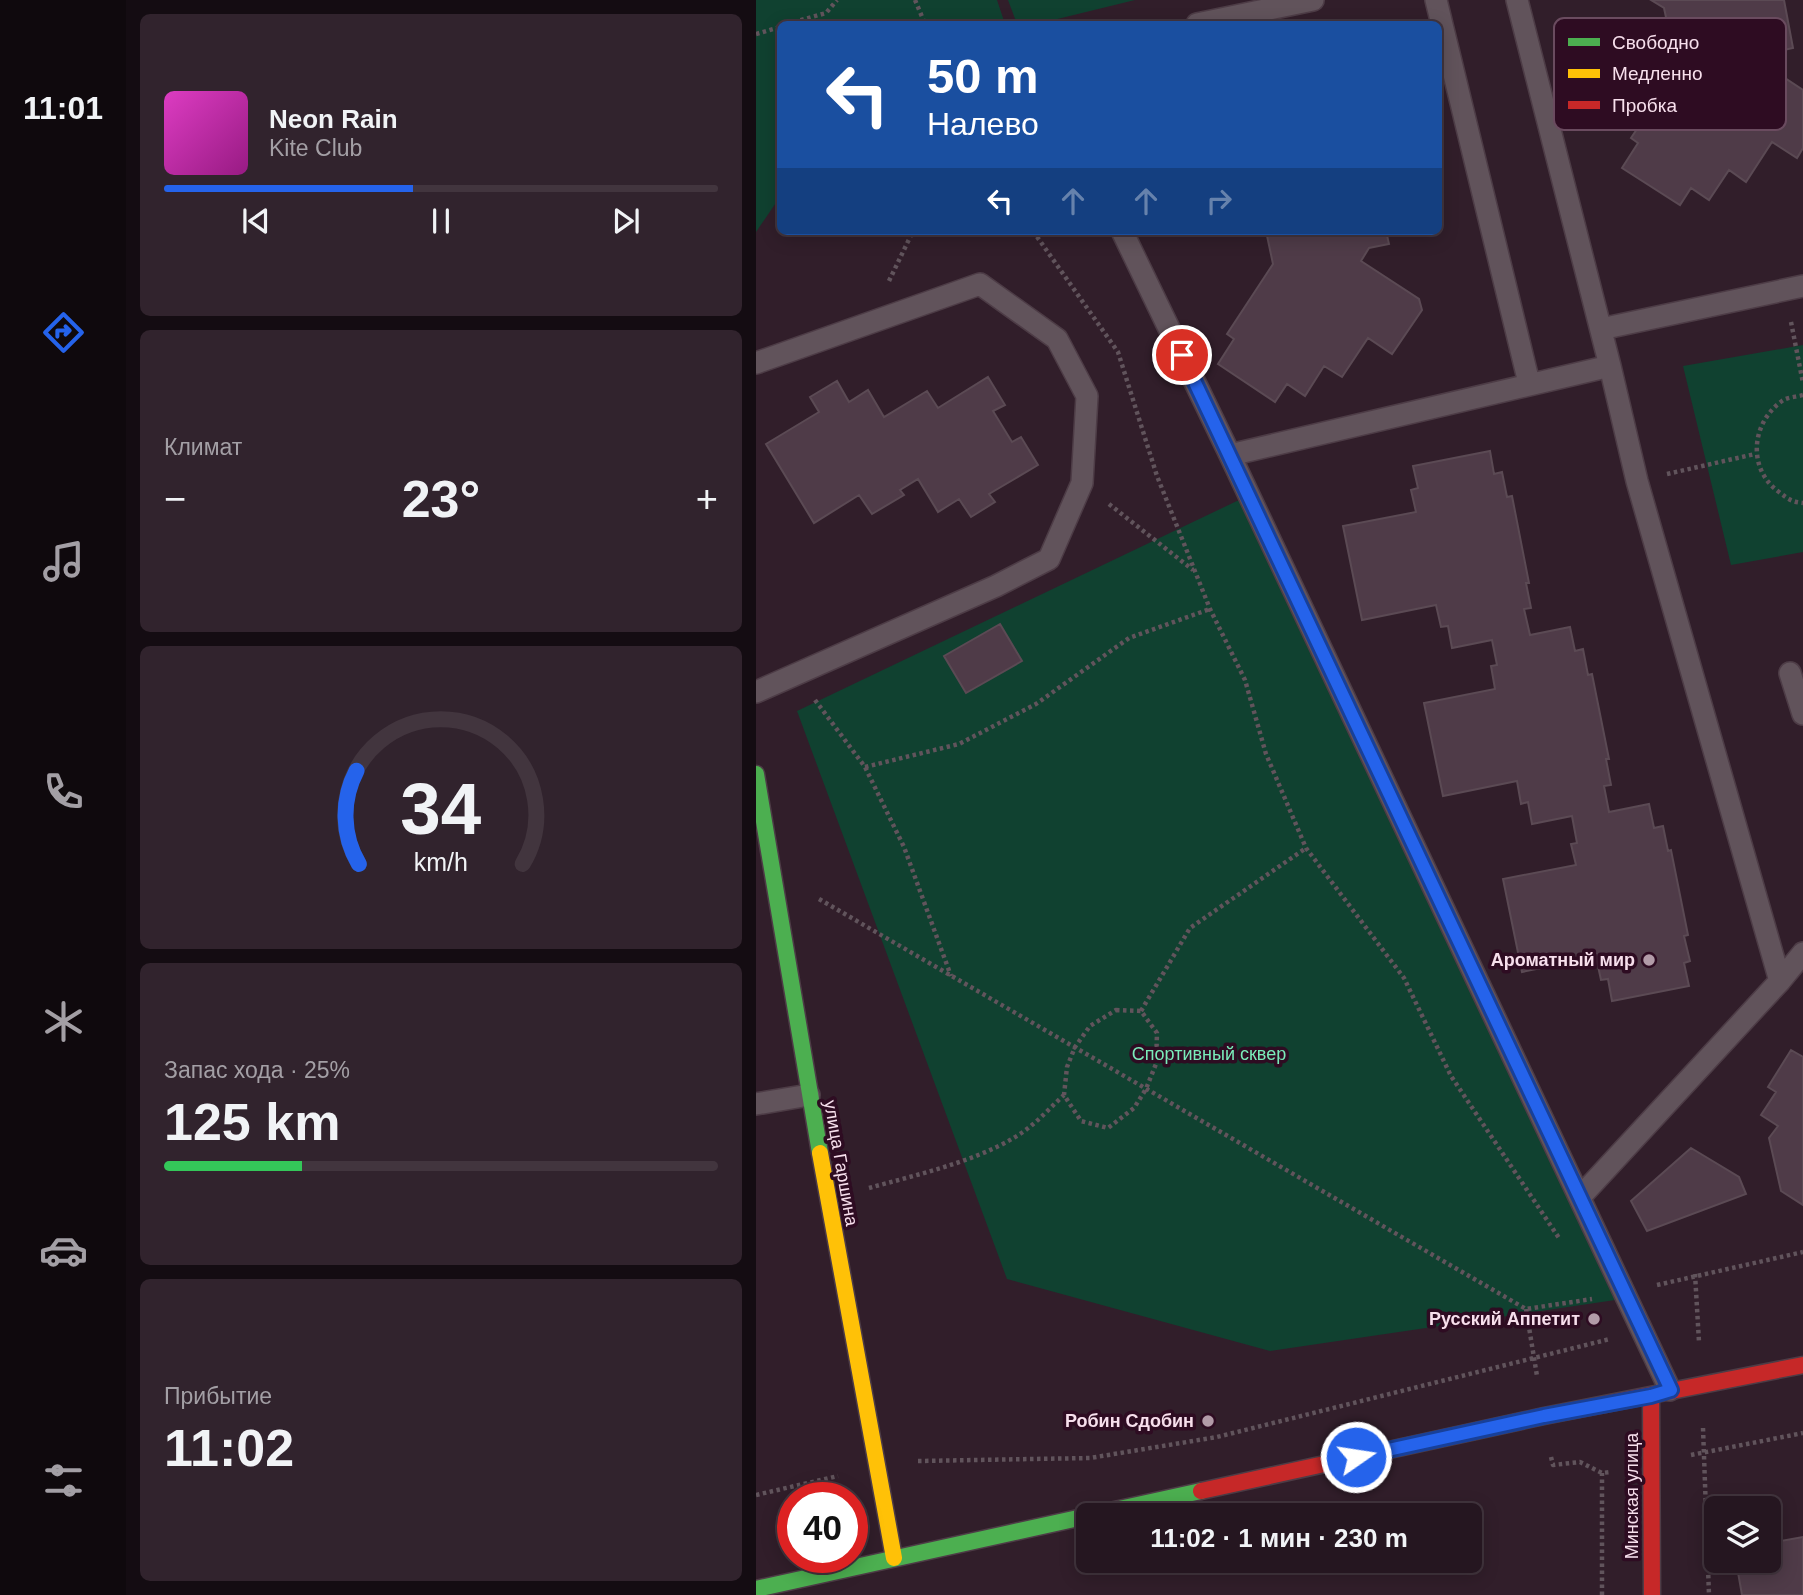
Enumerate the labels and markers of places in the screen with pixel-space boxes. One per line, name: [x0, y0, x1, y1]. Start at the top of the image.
pin: [1152, 325, 1212, 385]
place label: Ароматный мир: [1491, 950, 1635, 970]
marker: Ароматный мир: [1641, 952, 1657, 968]
place label: Русский Аппетит: [1429, 1309, 1580, 1329]
marker: Русский Аппетит: [1586, 1311, 1602, 1327]
place label: Робин Сдобин: [1065, 1411, 1194, 1431]
marker: Робин Сдобин: [1200, 1413, 1216, 1429]

